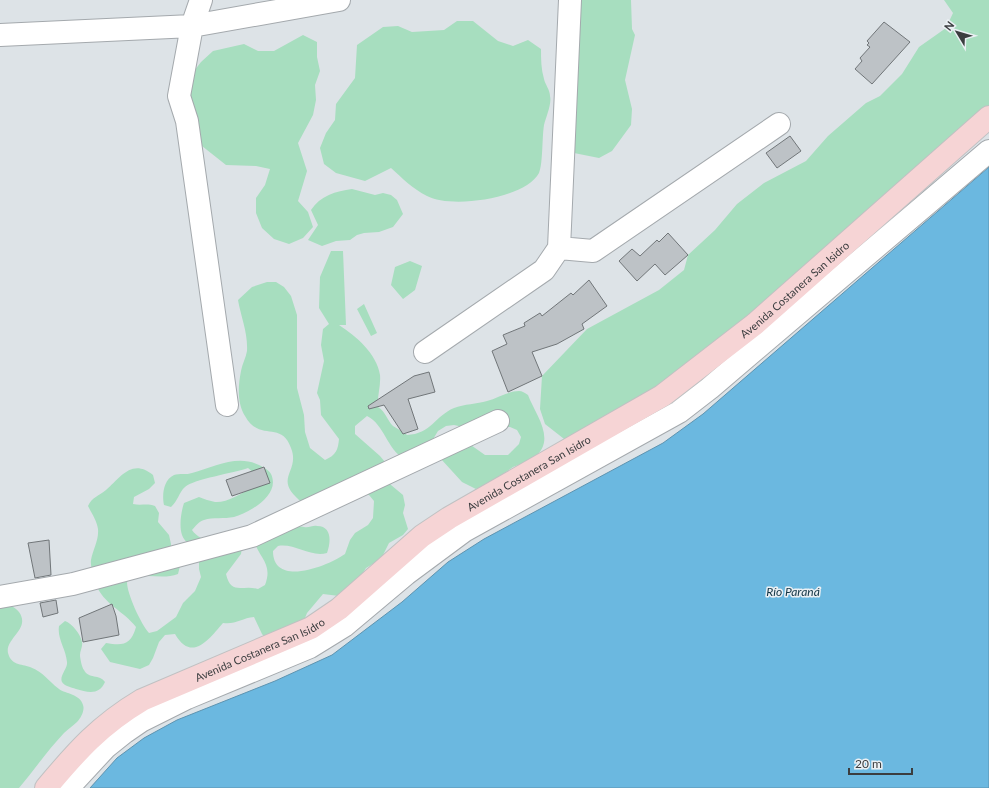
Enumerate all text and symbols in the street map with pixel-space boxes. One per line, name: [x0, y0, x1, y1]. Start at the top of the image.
north arrow: [937, 12, 977, 52]
text: N: [941, 18, 956, 33]
street label: Avenida Costanera San Isidro: [737, 238, 851, 340]
street label: Avenida Costanera San Isidro: [464, 432, 593, 513]
water label: Río Paraná: [766, 584, 821, 599]
street label: Avenida Costanera San Isidro: [193, 614, 327, 683]
scale bar: [849, 750, 912, 776]
text: 20 m: [855, 756, 882, 771]

